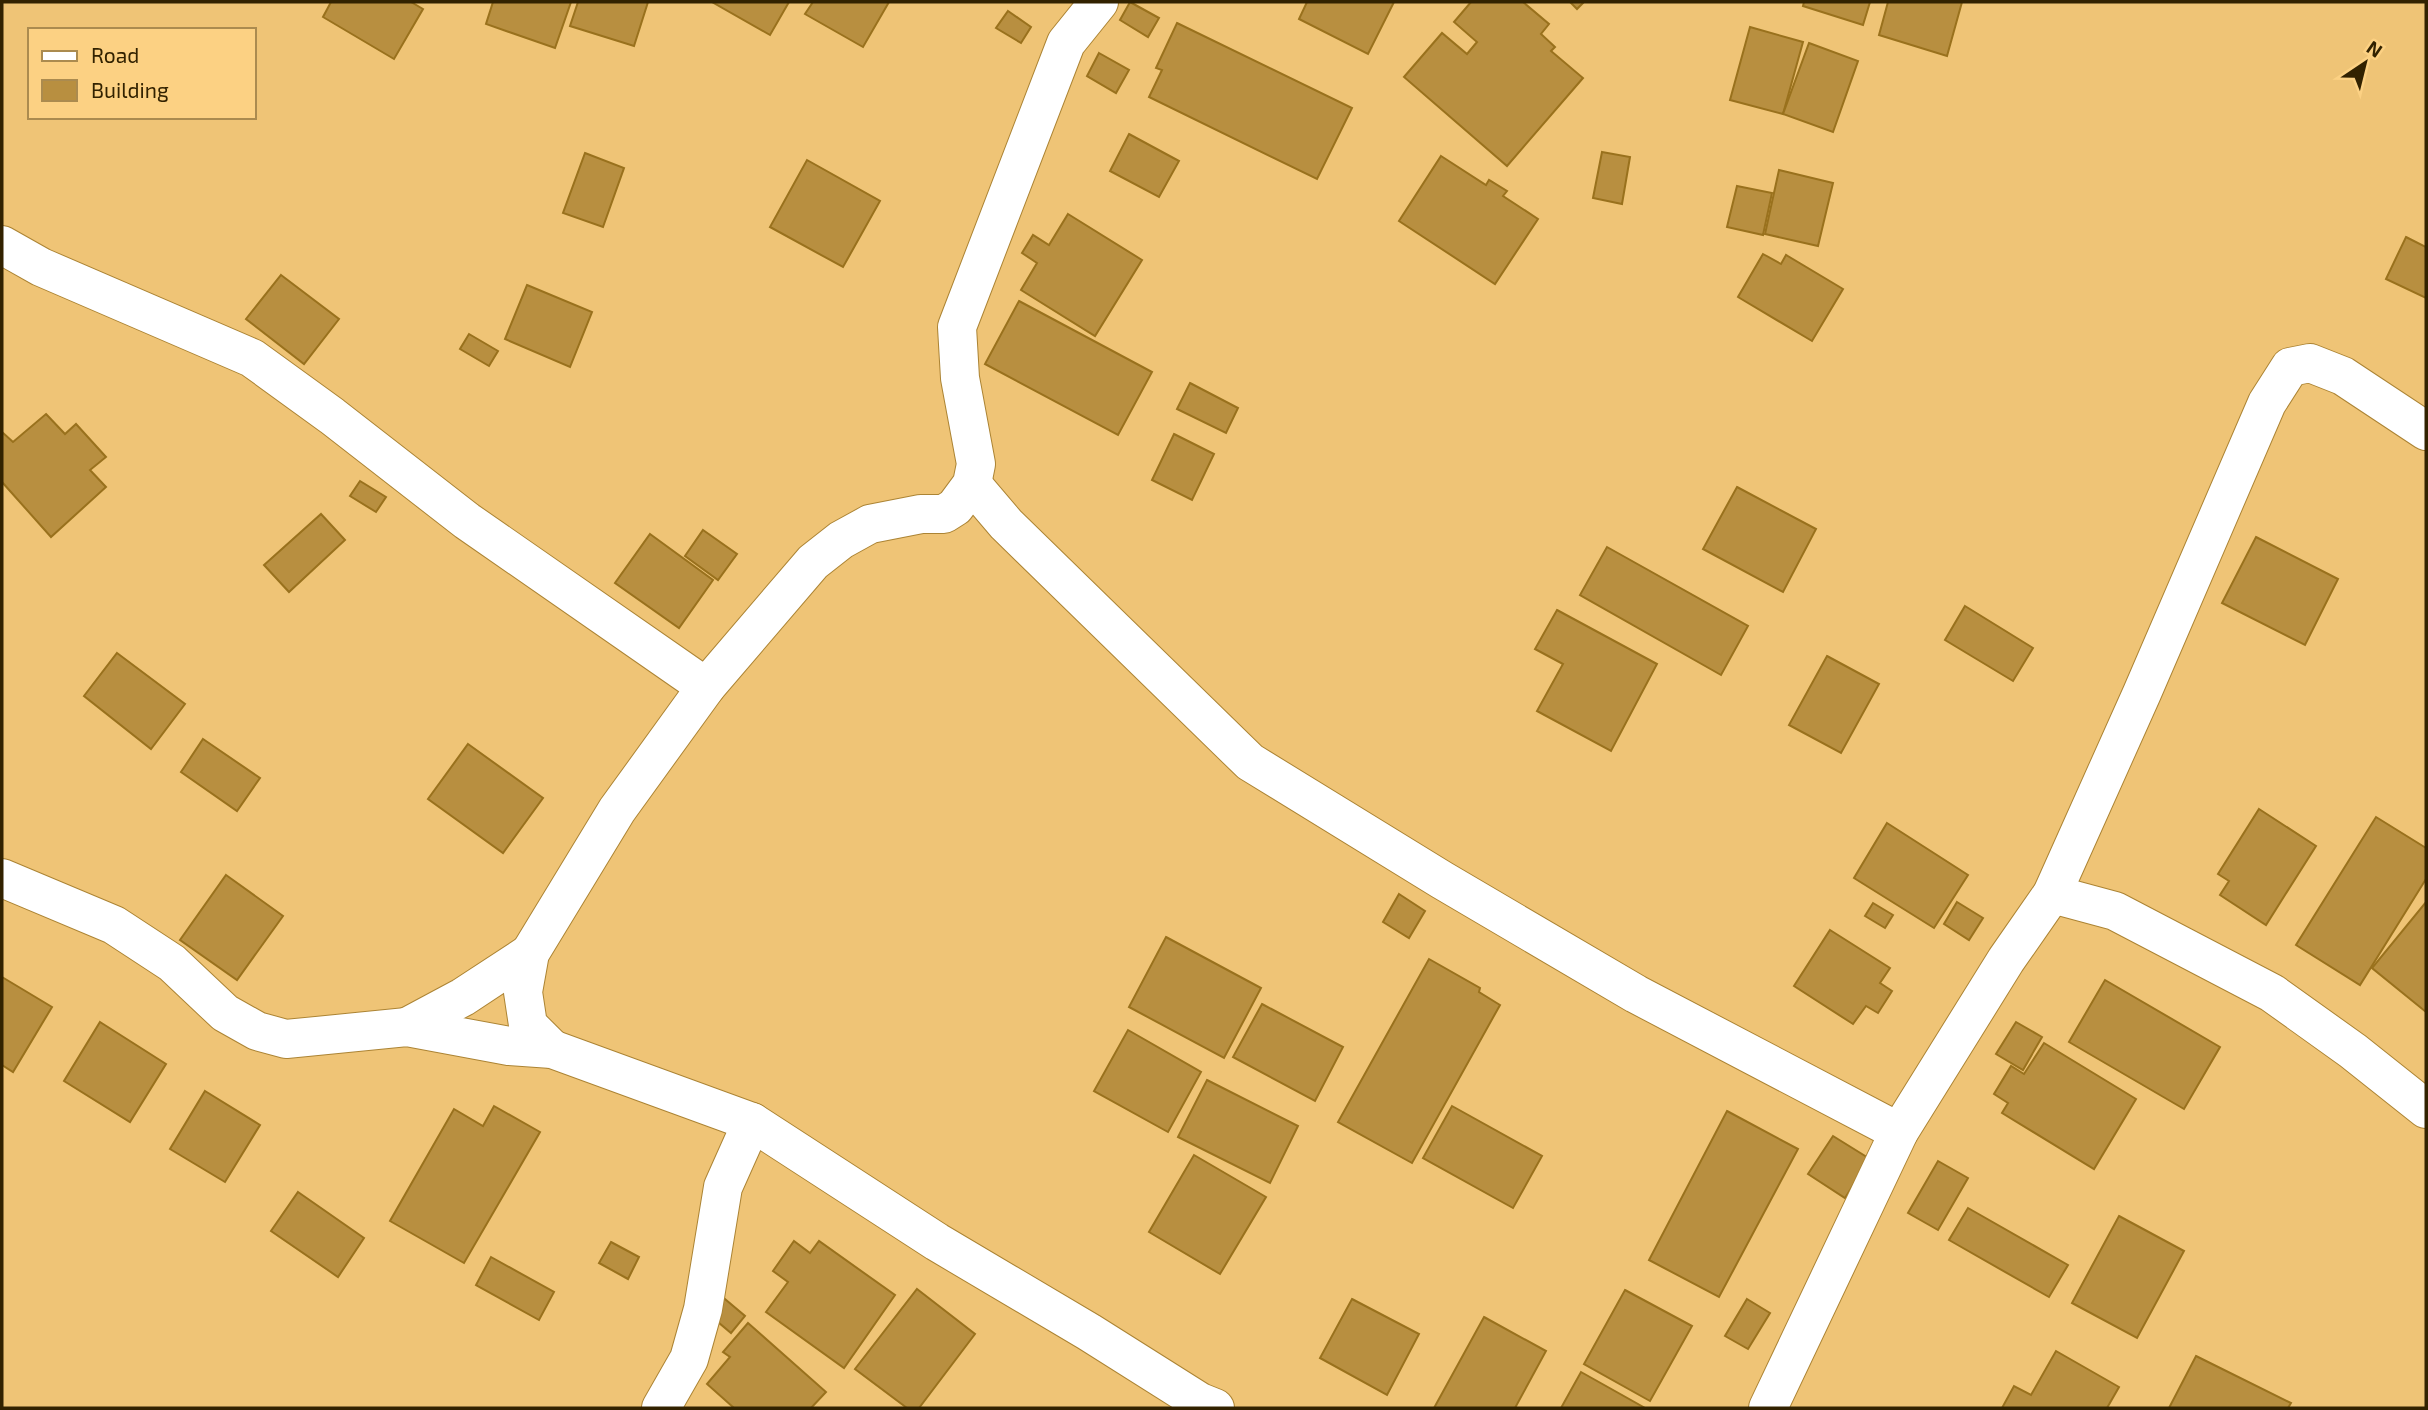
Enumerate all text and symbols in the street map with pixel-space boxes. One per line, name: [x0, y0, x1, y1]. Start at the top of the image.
legend: [28, 28, 256, 119]
north arrow: [2330, 28, 2400, 98]
text: N: [2363, 35, 2387, 62]
text: Road: [91, 42, 139, 67]
text: Building: [91, 77, 169, 102]

